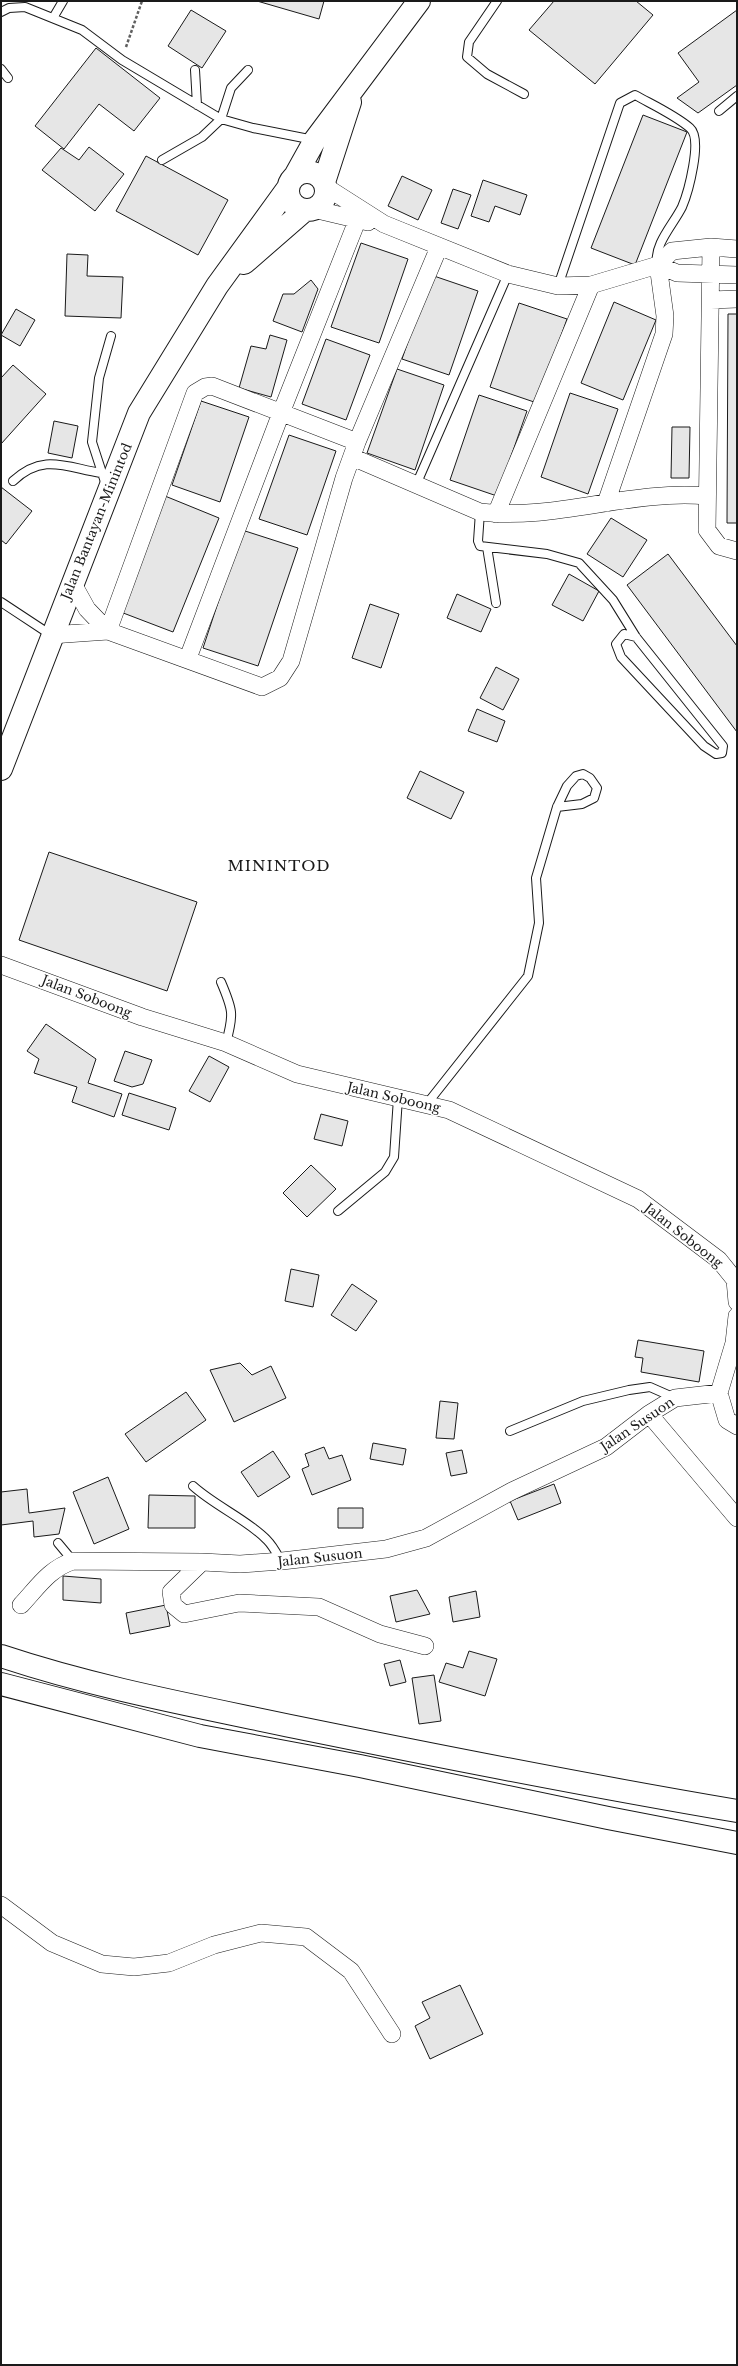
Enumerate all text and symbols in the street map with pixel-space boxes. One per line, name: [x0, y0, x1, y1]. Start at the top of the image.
street label: Jalan Bantayan-Minintod: [56, 440, 136, 604]
district label: MININTOD: [227, 856, 331, 875]
street label: Jalan Soboong: [37, 971, 134, 1022]
street label: Jalan Soboong: [344, 1078, 442, 1117]
street label: Jalan Soboong: [639, 1198, 727, 1272]
street label: Jalan Susuon: [596, 1394, 677, 1456]
street label: Jalan Susuon: [275, 1545, 363, 1571]

